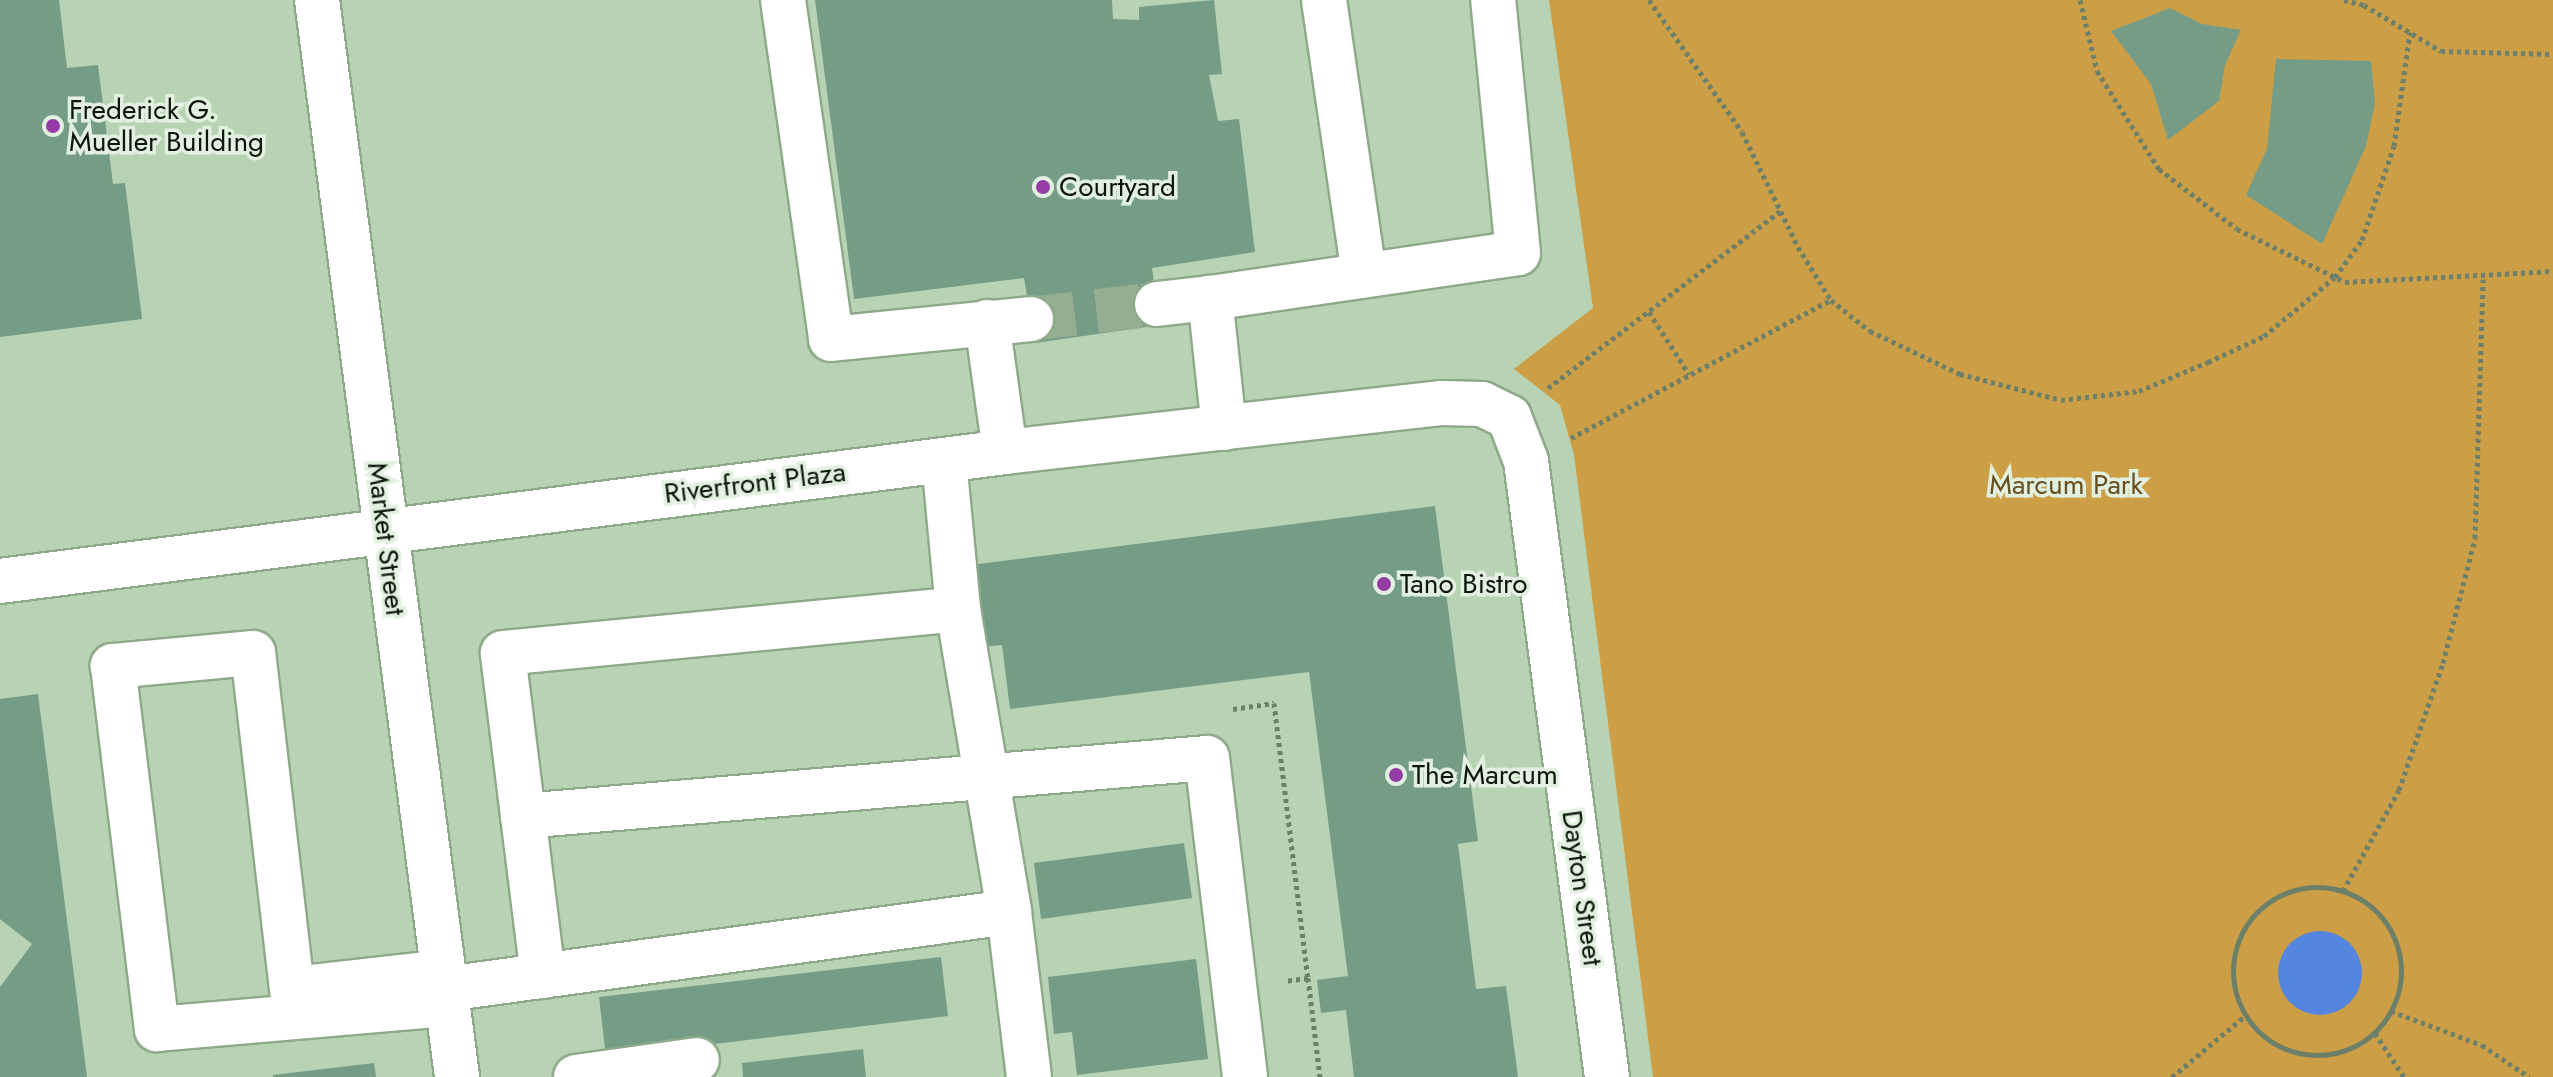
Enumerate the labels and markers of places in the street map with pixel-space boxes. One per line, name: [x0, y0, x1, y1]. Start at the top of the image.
place label: Frederick G. Mueller Building: [69, 93, 264, 159]
marker: Frederick G. Mueller Building: [44, 117, 62, 135]
place label: Courtyard: [1059, 170, 1176, 204]
marker: Courtyard: [1034, 178, 1052, 196]
place label: Tano Bistro: [1400, 567, 1527, 601]
marker: Tano Bistro: [1375, 575, 1393, 593]
place label: The Marcum: [1412, 758, 1558, 792]
marker: The Marcum: [1387, 766, 1405, 784]

